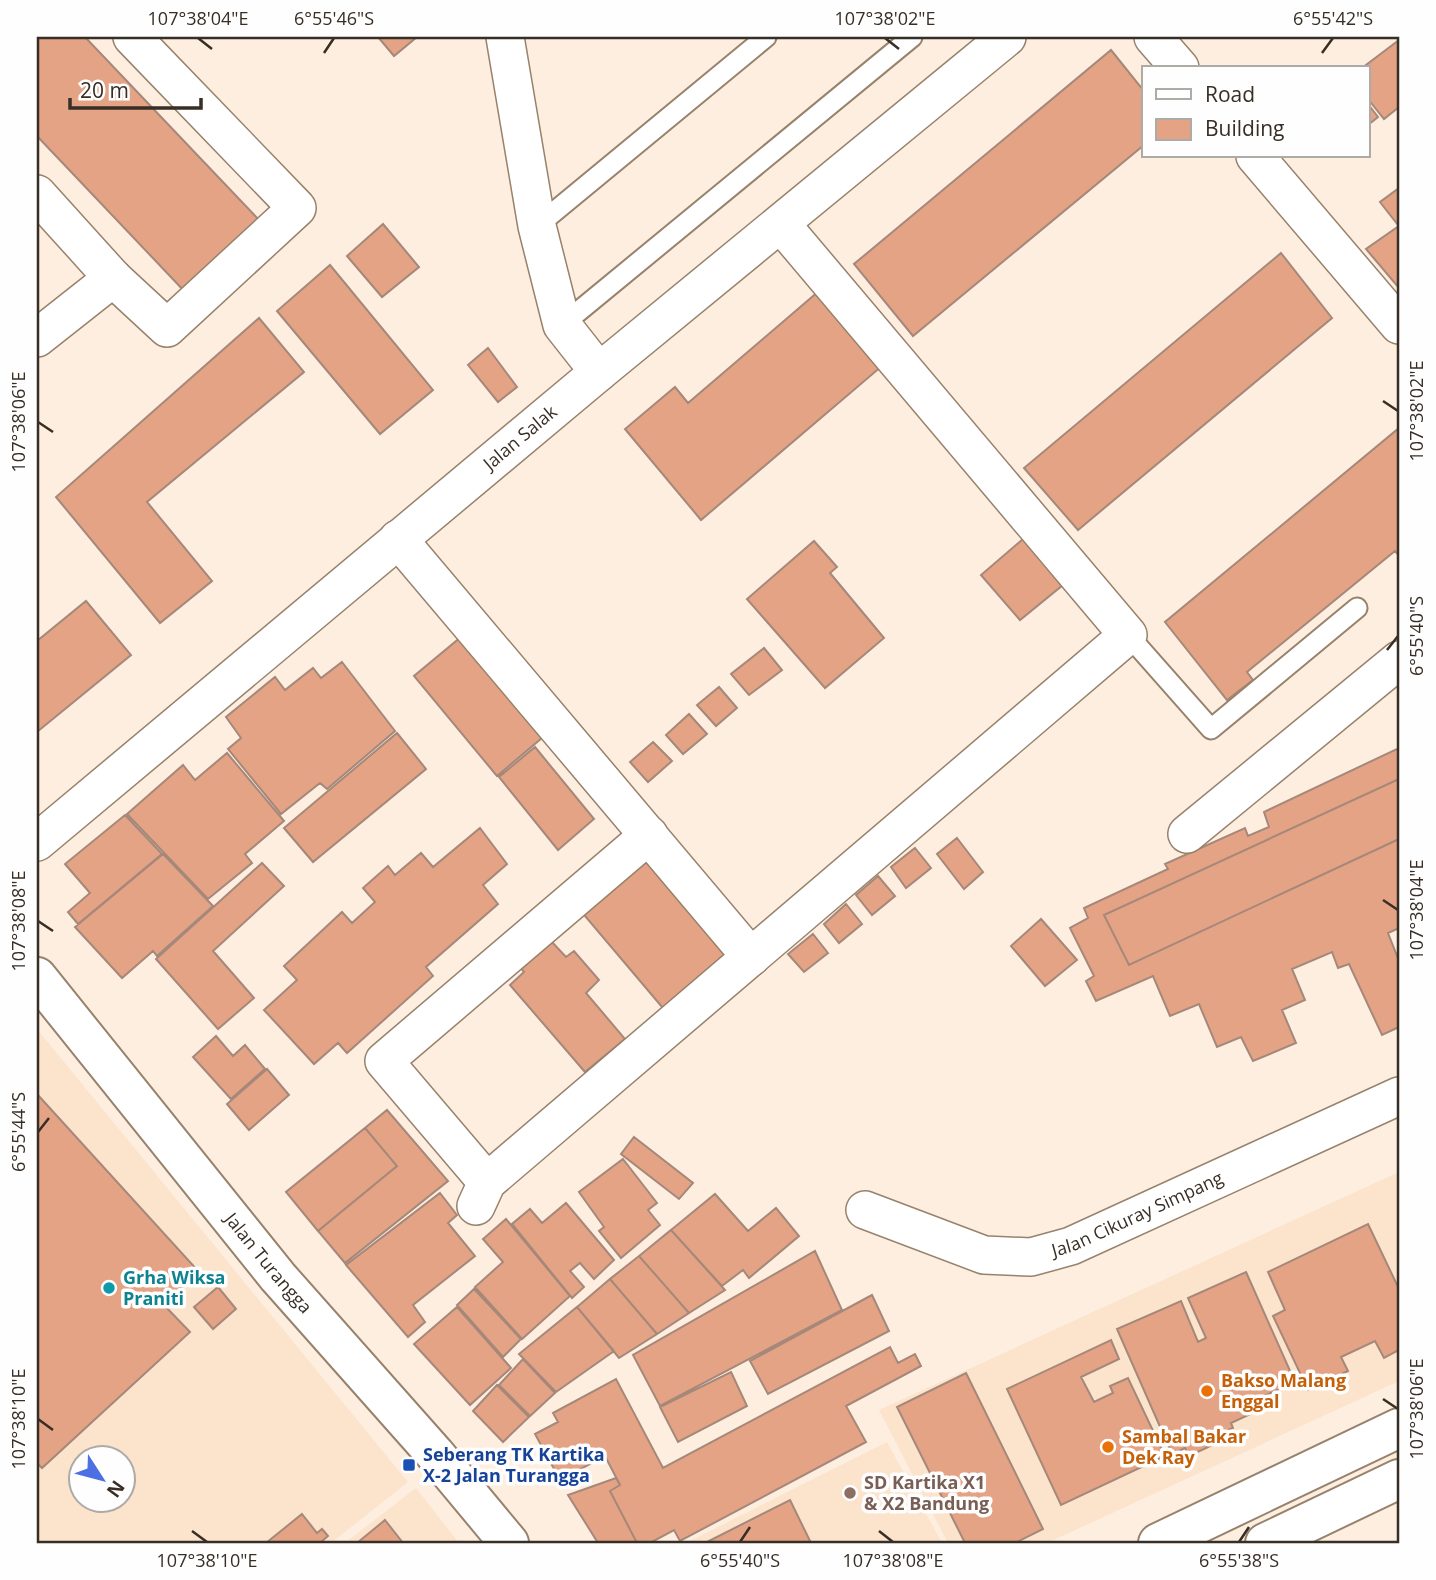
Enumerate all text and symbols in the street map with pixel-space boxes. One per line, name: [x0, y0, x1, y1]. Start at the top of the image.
text: 107°38'04"E: [148, 6, 248, 30]
text: 6°55'46"S: [294, 6, 374, 30]
text: 107°38'02"E: [835, 6, 935, 30]
text: 6°55'42"S: [1293, 6, 1373, 30]
scale bar: [70, 66, 201, 110]
legend: [1142, 66, 1370, 158]
text: 20 m: [80, 76, 129, 104]
text: Road: [1205, 80, 1255, 108]
text: Building: [1205, 114, 1284, 142]
text: 107°38'02"E: [1404, 361, 1428, 461]
text: 107°38'06"E: [6, 372, 30, 472]
street label: Jalan Salak: [476, 399, 562, 476]
text: 6°55'40"S: [1404, 596, 1428, 676]
text: 107°38'04"E: [1404, 860, 1428, 960]
text: 107°38'08"E: [6, 871, 30, 971]
text: 6°55'44"S: [6, 1092, 30, 1172]
street label: Jalan Cikuray Simpang: [1047, 1165, 1227, 1262]
street label: Jalan Turangga: [219, 1206, 318, 1318]
place label: Grha Wiksa Praniti: [123, 1265, 225, 1310]
marker: Grha Wiksa Praniti: [101, 1280, 117, 1296]
text: 107°38'06"E: [1404, 1359, 1428, 1459]
place label: Bakso Malang Enggal: [1221, 1368, 1346, 1413]
text: 107°38'10"E: [6, 1369, 30, 1469]
marker: Bakso Malang Enggal: [1199, 1383, 1215, 1399]
place label: Sambal Bakar Dek Ray: [1122, 1424, 1246, 1469]
marker: Sambal Bakar Dek Ray: [1100, 1439, 1116, 1455]
place label: Seberang TK Kartika X-2 Jalan Turangga: [423, 1442, 605, 1487]
north arrow: [66, 1444, 136, 1514]
marker: Seberang TK Kartika X-2 Jalan Turangga: [401, 1457, 417, 1473]
place label: SD Kartika X1 & X2 Bandung: [864, 1470, 989, 1515]
text: N: [101, 1475, 131, 1503]
marker: SD Kartika X1 & X2 Bandung: [842, 1485, 858, 1501]
text: 107°38'10"E: [157, 1548, 257, 1572]
text: 6°55'40"S: [700, 1548, 780, 1572]
text: 107°38'08"E: [843, 1548, 943, 1572]
text: 6°55'38"S: [1199, 1548, 1279, 1572]

